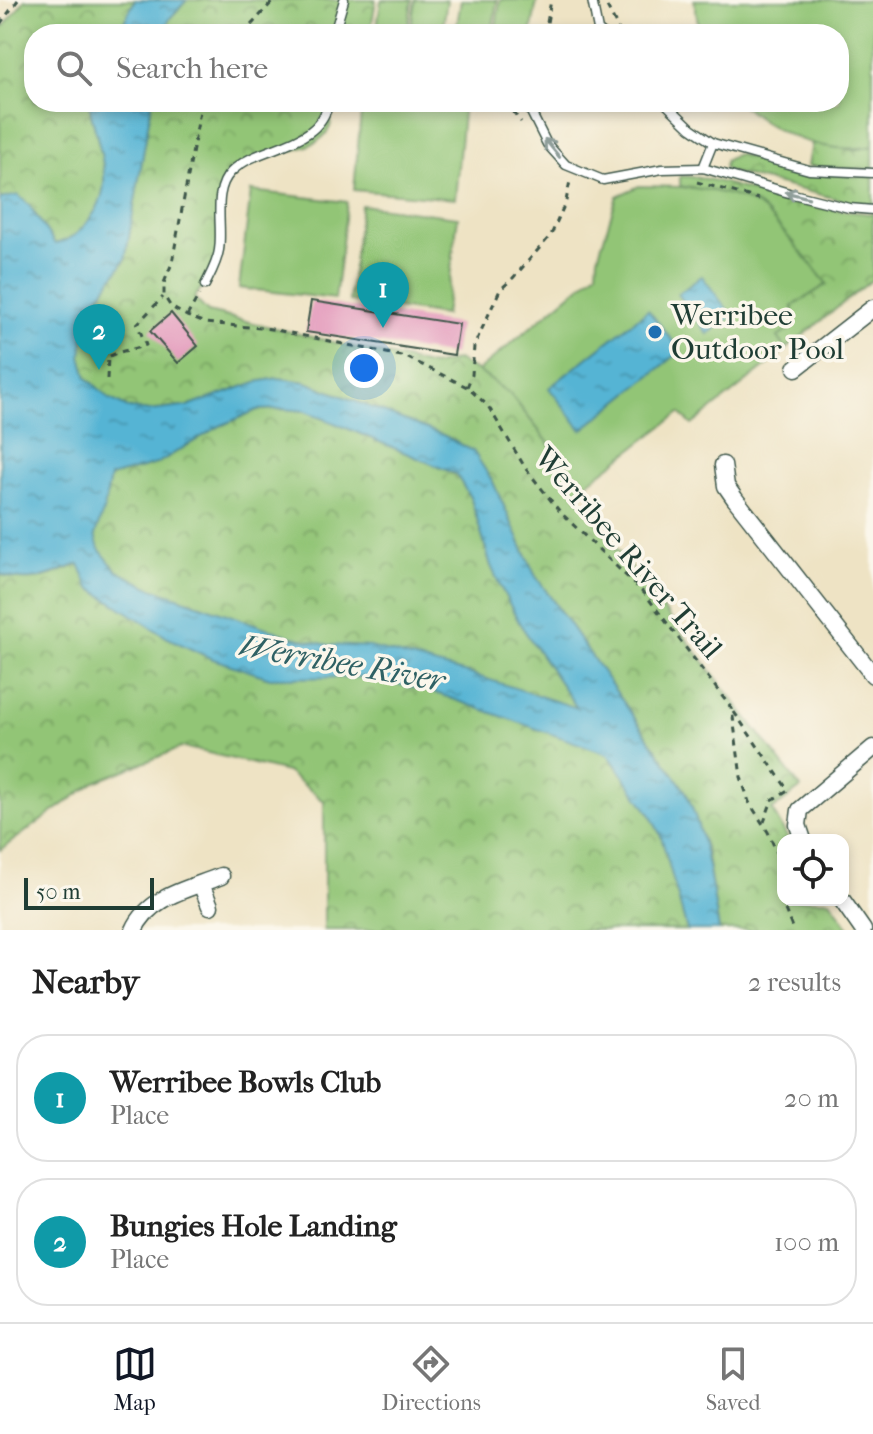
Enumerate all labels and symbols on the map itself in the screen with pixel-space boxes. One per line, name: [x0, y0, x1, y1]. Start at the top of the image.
one-way arrow: [543, 138, 561, 159]
one-way arrow: [784, 187, 810, 202]
pin: 1: [357, 262, 409, 328]
place label: Werribee Outdoor Pool: [670, 298, 844, 367]
pin: 2: [73, 304, 125, 370]
marker: Werribee Outdoor Pool: [646, 323, 664, 341]
your location: [344, 348, 384, 388]
street label: Werribee River Trail: [526, 439, 729, 666]
water label: Werribee River: [237, 627, 450, 700]
scale bar: [24, 874, 154, 910]

